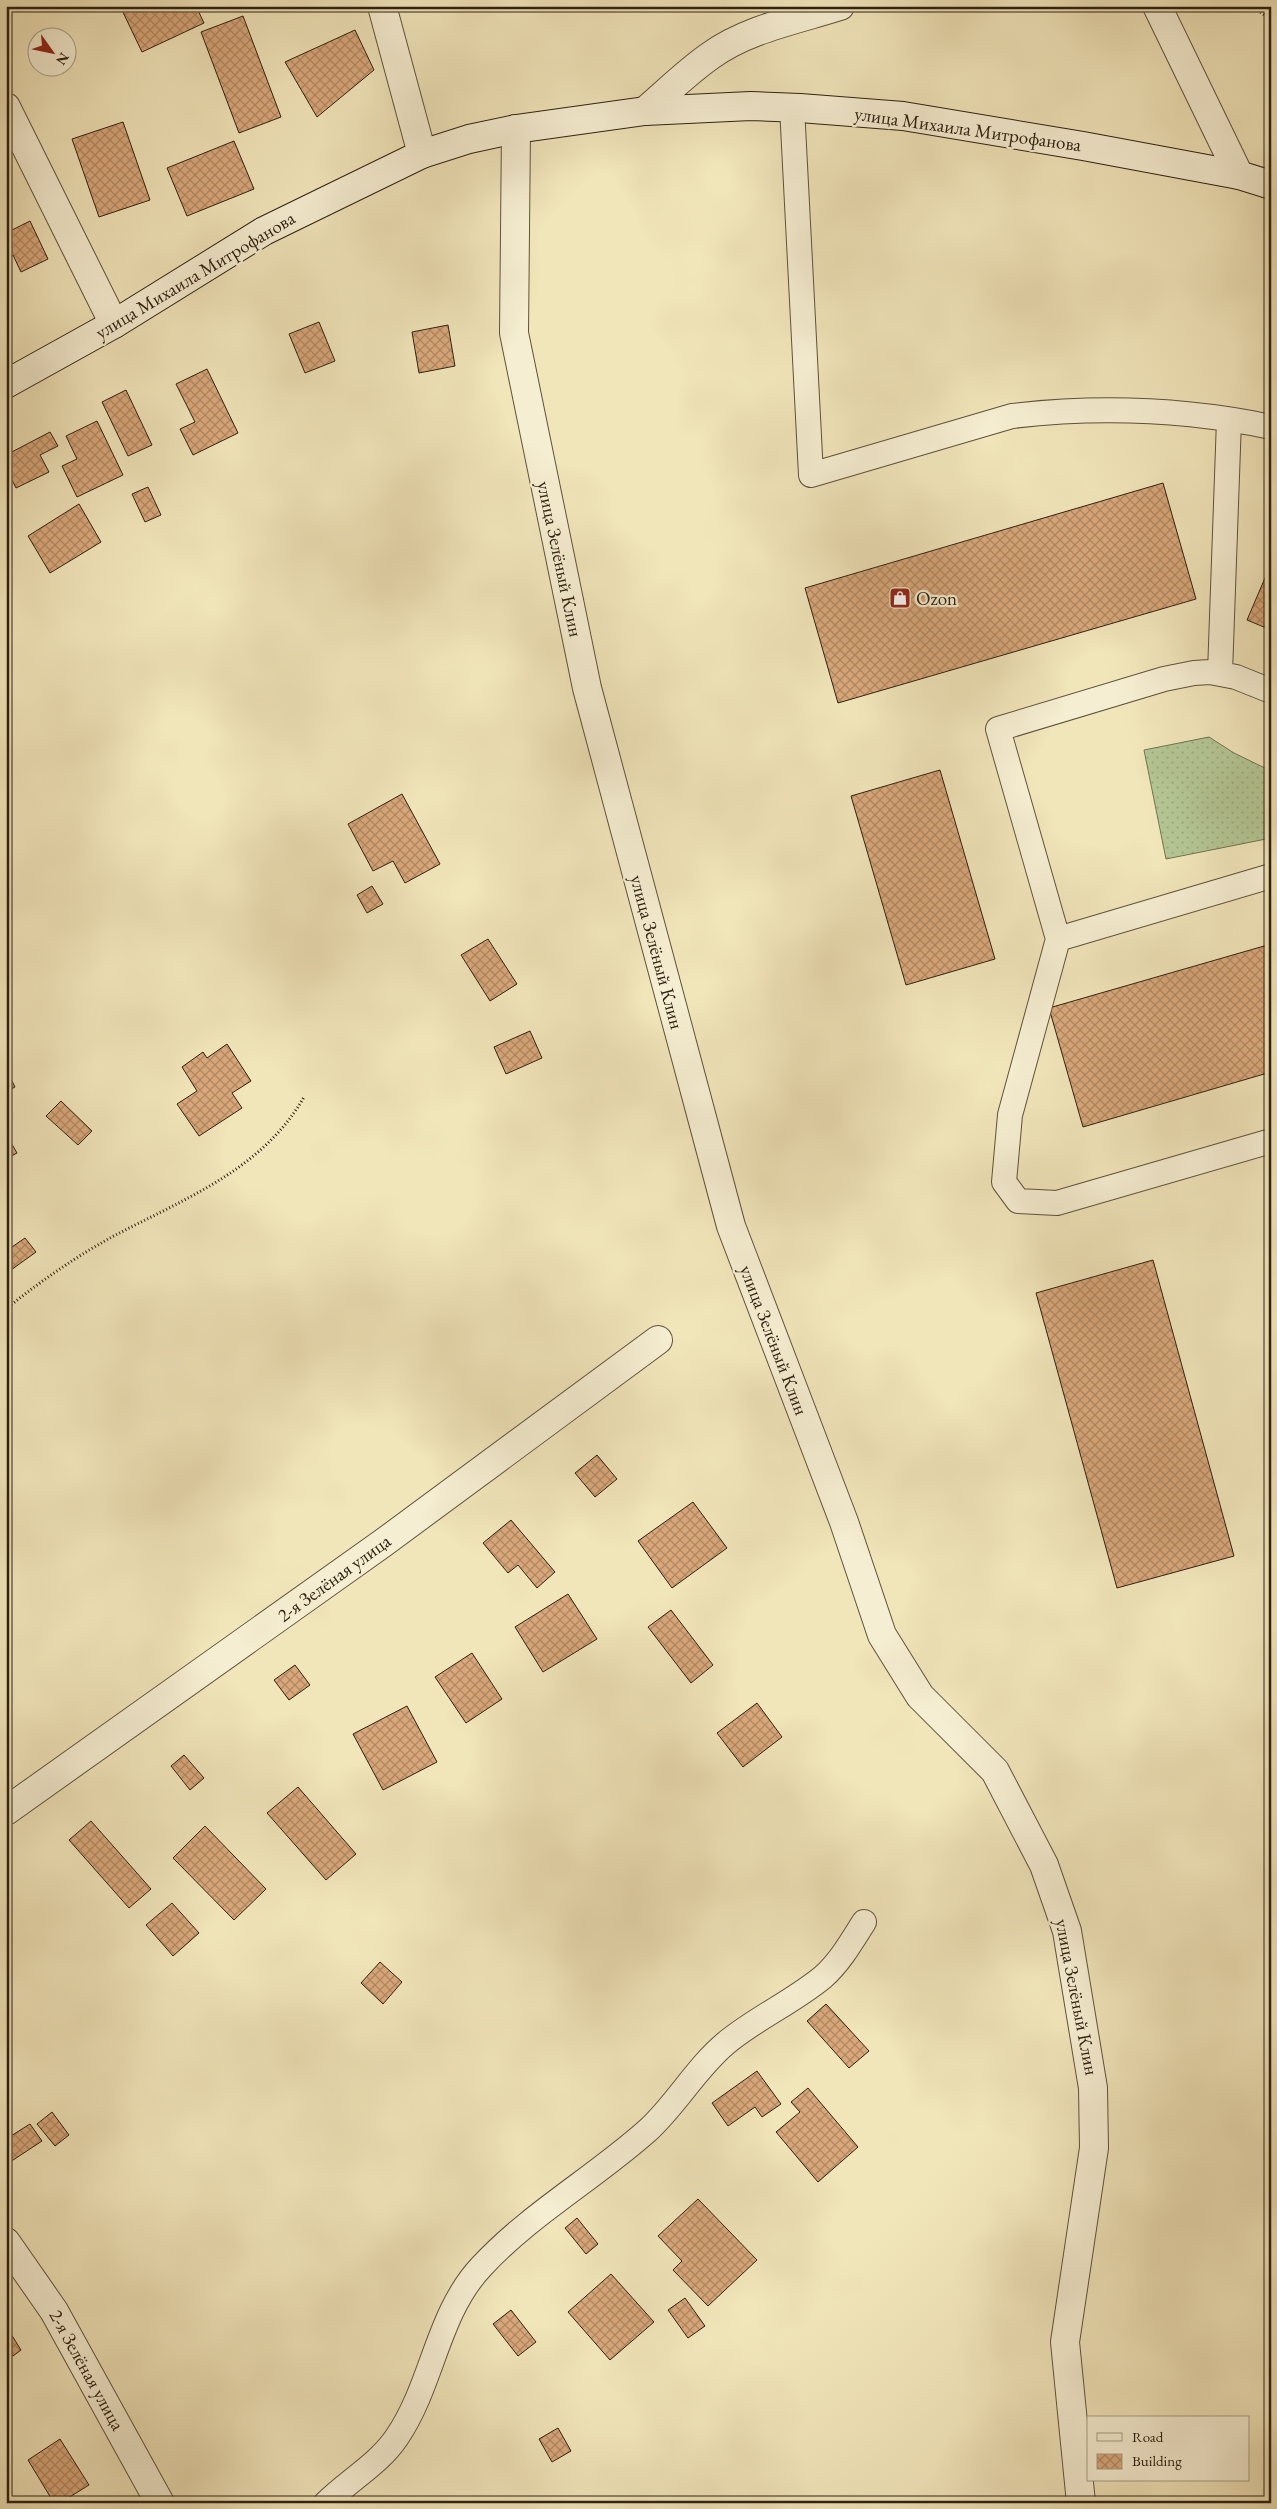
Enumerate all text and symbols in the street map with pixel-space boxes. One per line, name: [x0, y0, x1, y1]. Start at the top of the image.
north arrow: [28, 28, 78, 78]
text: N: [52, 49, 74, 69]
street label: улица Михаила Митрофанова: [853, 101, 1083, 157]
street label: улица Михаила Митрофанова: [90, 205, 300, 345]
street label: улица Зелёный Клин: [531, 479, 589, 639]
shop icon: Ozon: [888, 586, 912, 610]
place label: Ozon: [916, 586, 957, 611]
street label: улица Зелёный Клин: [624, 872, 690, 1032]
street label: улица Зелёный Клин: [734, 1261, 814, 1419]
street label: 2-я Зелёная улица: [272, 1528, 396, 1628]
street label: улица Зелёный Клин: [1050, 1917, 1104, 2077]
street label: 2-я Зелёная улица: [43, 2305, 131, 2435]
legend: [1087, 2416, 1250, 2482]
text: Road: [1132, 2427, 1164, 2446]
text: Building: [1132, 2451, 1182, 2470]

